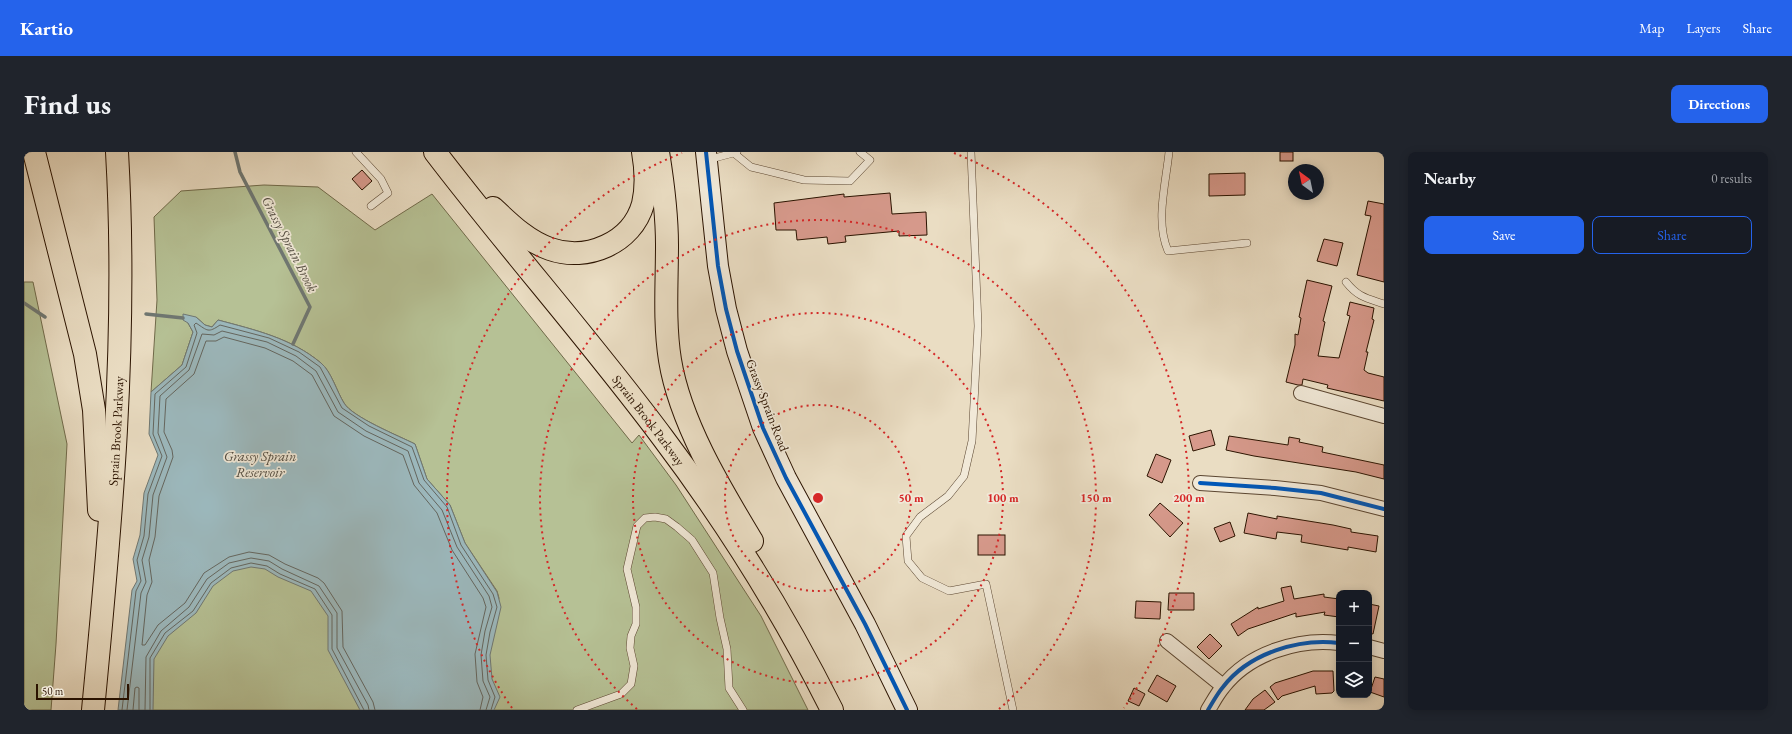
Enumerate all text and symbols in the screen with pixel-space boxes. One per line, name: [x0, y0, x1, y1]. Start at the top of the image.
text: Kartio: [20, 16, 73, 41]
text: Map: [1639, 19, 1664, 37]
text: Layers: [1686, 19, 1721, 37]
text: Share: [1743, 19, 1772, 37]
button: Directions: [1671, 85, 1768, 123]
text: Find us: [24, 86, 111, 122]
north arrow: [1288, 164, 1324, 200]
text: Nearby: [1424, 167, 1476, 189]
text: 0 results: [1711, 170, 1752, 187]
water label: Grassy Sprain Brook: [258, 193, 322, 296]
button: Save: [1424, 216, 1584, 254]
button: Share: [1592, 216, 1752, 254]
street label: Grassy Sprain Road: [742, 357, 793, 454]
street label: Sprain Brook Parkway: [608, 371, 689, 469]
street label: Sprain Brook Parkway: [105, 375, 127, 486]
water label: Grassy Sprain Reservoir: [224, 447, 296, 481]
text: 50 m: [898, 490, 924, 506]
text: 100 m: [987, 490, 1019, 506]
text: 150 m: [1080, 490, 1112, 506]
text: 200 m: [1173, 490, 1205, 506]
centre of rings: [811, 491, 825, 505]
map controls: [1336, 590, 1372, 698]
button: +: [1336, 590, 1372, 626]
button: −: [1336, 626, 1372, 662]
button: layers: [1336, 662, 1372, 698]
scale bar: [36, 682, 129, 701]
text: 50 m: [42, 684, 63, 698]

